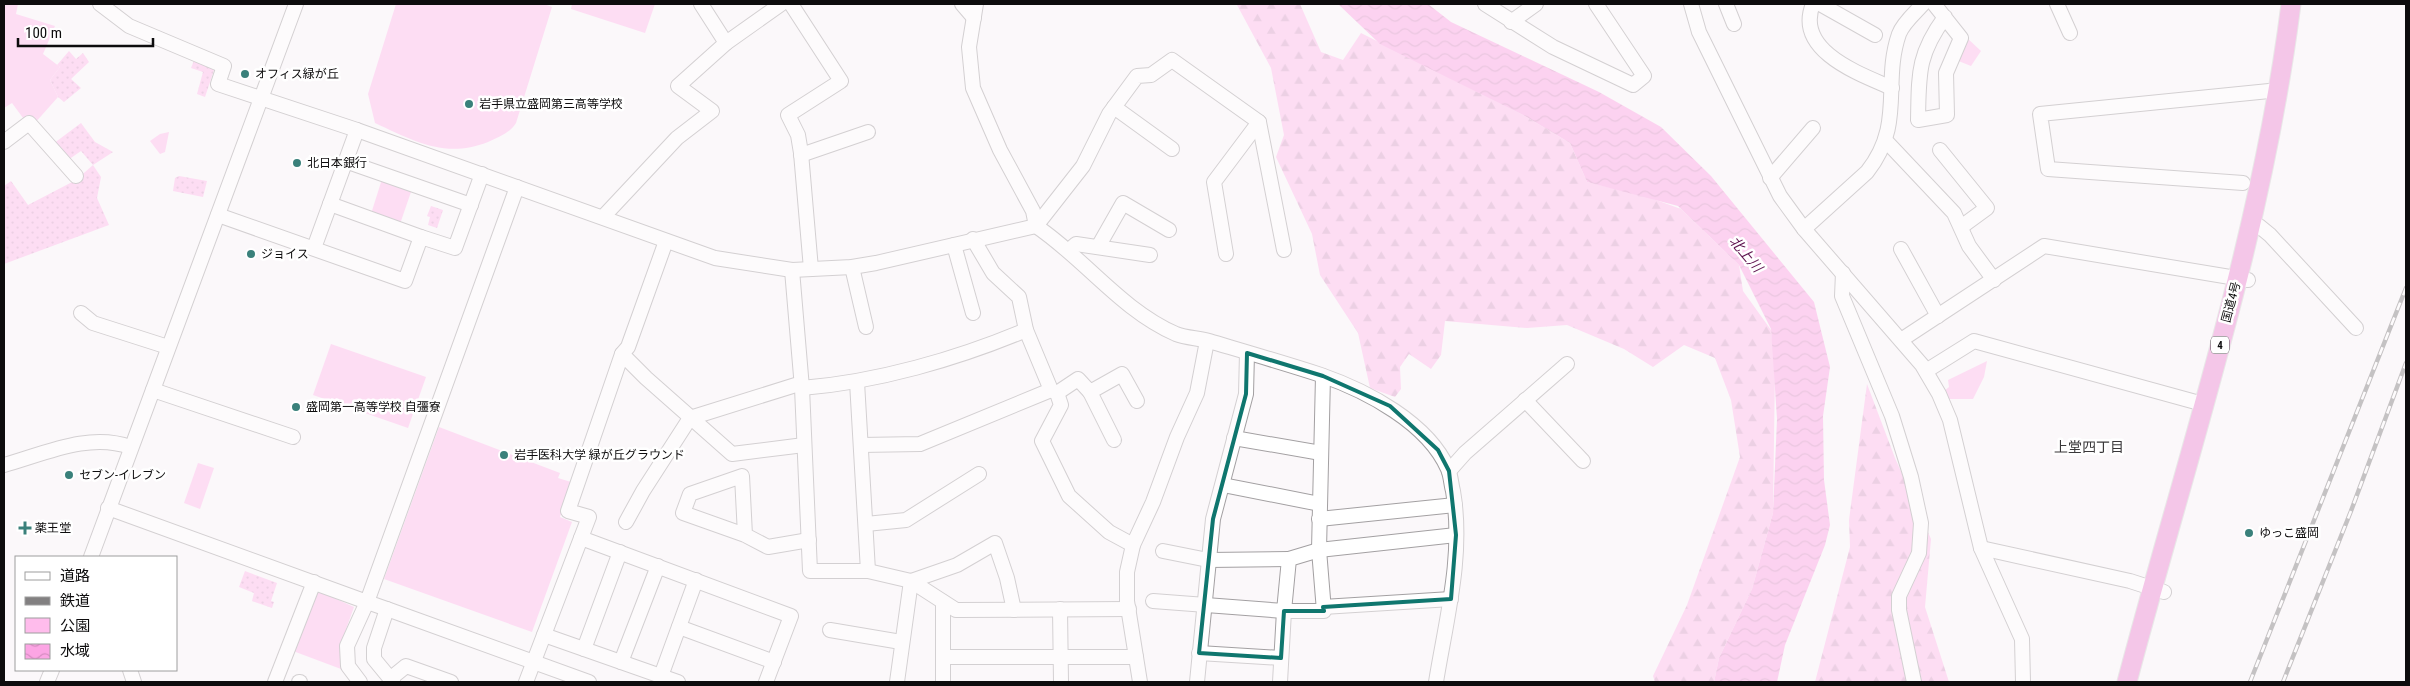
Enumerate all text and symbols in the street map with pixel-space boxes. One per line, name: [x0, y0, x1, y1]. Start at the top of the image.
scale bar: [18, 15, 152, 47]
text: 100 m: [25, 24, 62, 42]
place label: オフィス緑が丘: [255, 67, 339, 81]
marker: オフィス緑が丘: [239, 68, 251, 80]
place label: 岩手県立盛岡第三高等学校: [479, 97, 623, 111]
marker: 岩手県立盛岡第三高等学校: [463, 98, 475, 110]
place label: 北日本銀行: [307, 156, 367, 170]
marker: 北日本銀行: [291, 157, 303, 169]
water label: 北上川: [1726, 233, 1767, 277]
place label: ジョイス: [261, 247, 309, 261]
marker: ジョイス: [245, 248, 257, 260]
street label: 国道4号: [2219, 280, 2243, 324]
road number: 4: [2211, 336, 2229, 354]
place label: 盛岡第一高等学校 自彊寮: [306, 400, 441, 414]
marker: 盛岡第一高等学校 自彊寮: [290, 401, 302, 413]
district label: 上堂四丁目: [2054, 439, 2124, 455]
place label: 岩手医科大学 緑が丘グラウンド: [514, 448, 685, 462]
marker: 岩手医科大学 緑が丘グラウンド: [498, 449, 510, 461]
place label: セブン-イレブン: [79, 468, 166, 482]
marker: セブン-イレブン: [63, 469, 75, 481]
place label: 薬王堂: [35, 521, 71, 535]
marker: 薬王堂: [19, 522, 31, 534]
place label: ゆっこ盛岡: [2259, 526, 2319, 540]
marker: ゆっこ盛岡: [2243, 527, 2255, 539]
legend: [15, 556, 178, 671]
text: 道路: [60, 567, 90, 585]
text: 鉄道: [60, 592, 90, 610]
text: 公園: [60, 617, 90, 635]
text: 水域: [60, 642, 90, 660]

